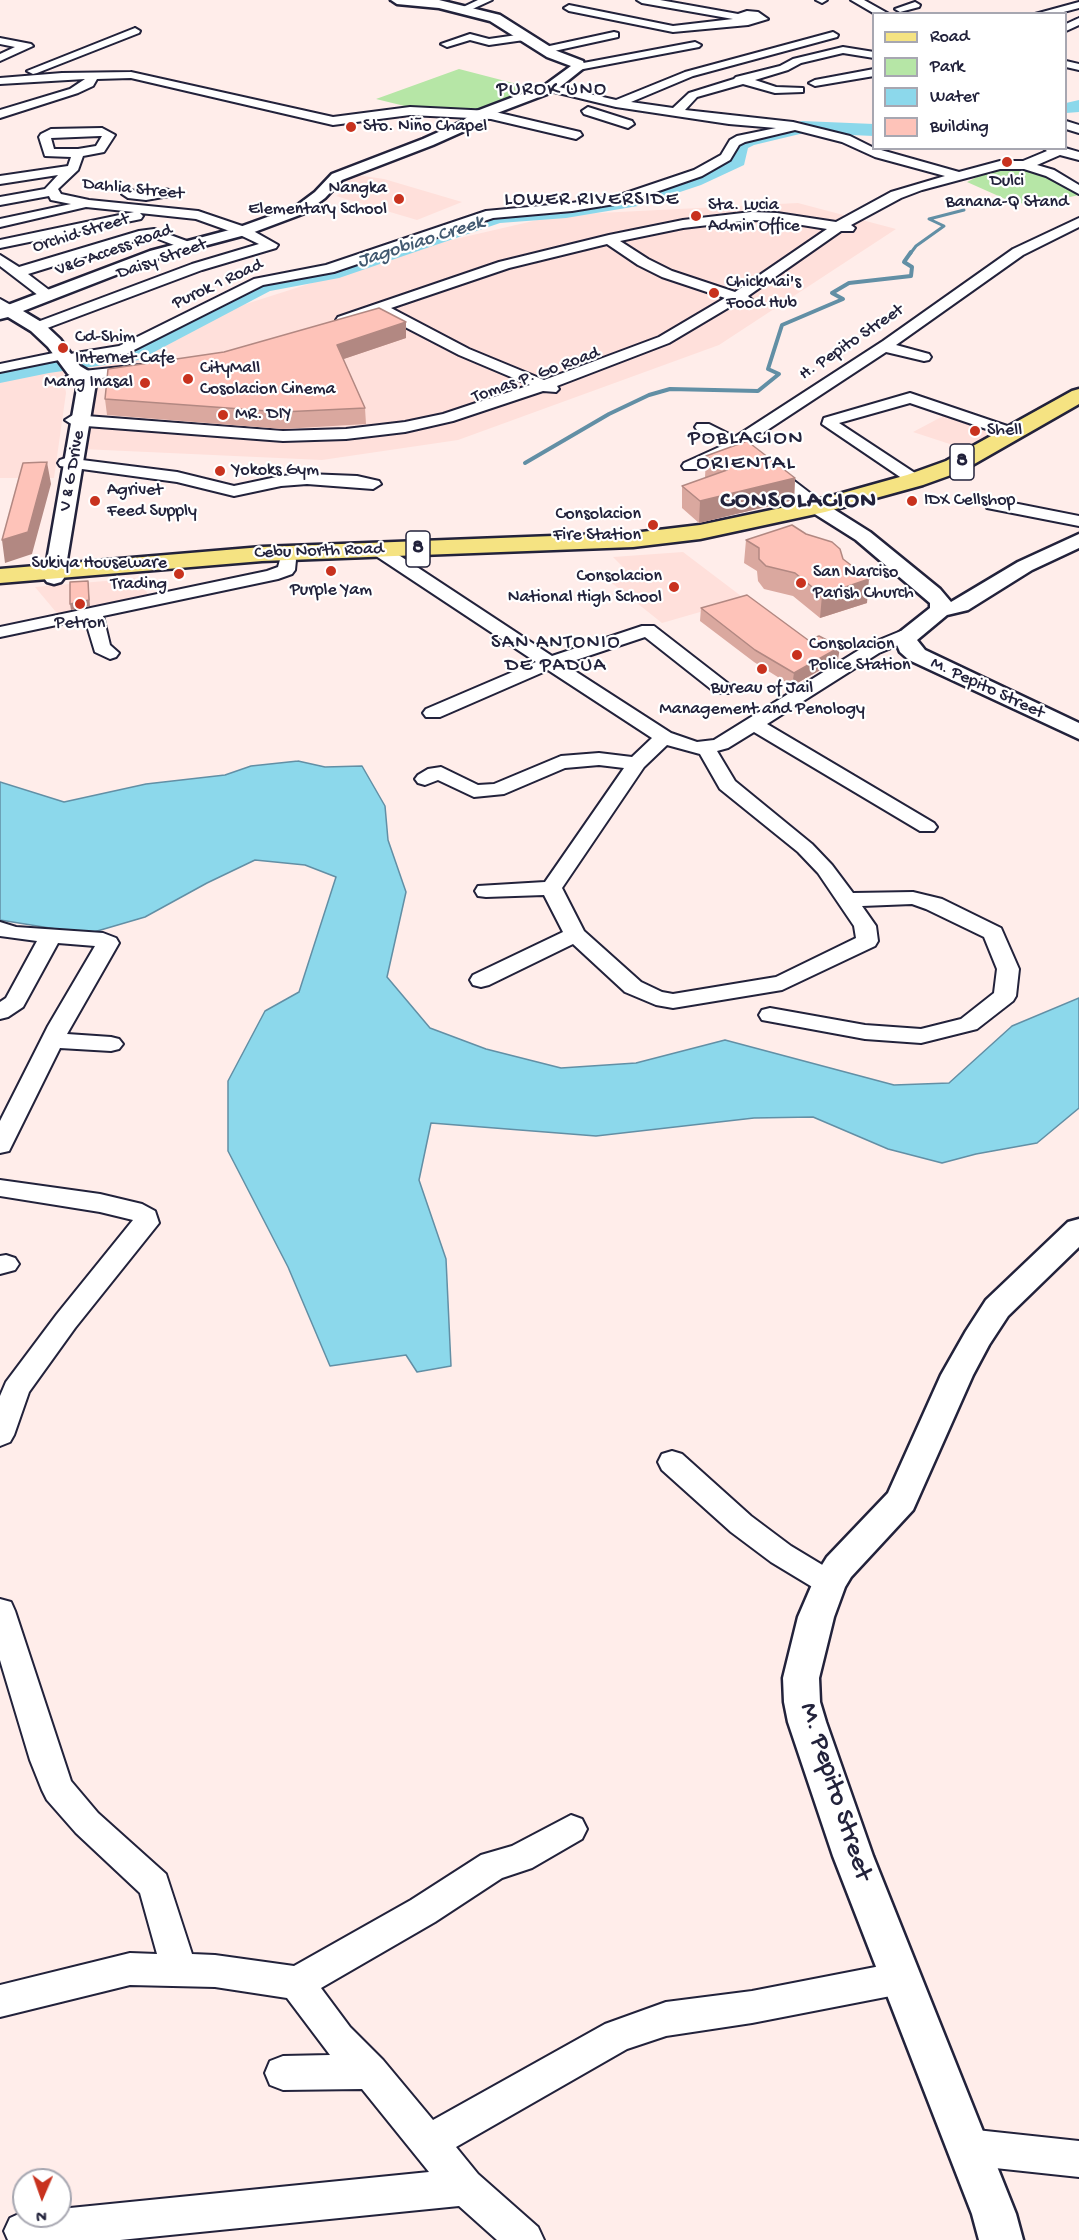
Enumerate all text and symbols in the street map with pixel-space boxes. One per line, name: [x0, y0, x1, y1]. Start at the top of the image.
legend: [872, 12, 1067, 150]
text: Road: [930, 27, 969, 48]
text: Park: [930, 57, 964, 78]
district label: PUROK UNO: [497, 79, 607, 103]
text: Water: [930, 87, 978, 108]
place label: Sto. Niño Chapel: [363, 116, 487, 138]
text: Building: [930, 117, 989, 138]
marker: Sto. Niño Chapel: [344, 120, 358, 134]
marker: Dulci Banana-Q Stand: [1000, 155, 1014, 169]
place label: Dulci Banana-Q Stand: [945, 171, 1069, 213]
street label: Dahlia Street: [81, 174, 185, 206]
place label: Nangka Elementary School: [248, 178, 387, 220]
district label: LOWER RIVERSIDE: [504, 189, 680, 213]
marker: Nangka Elementary School: [392, 192, 406, 206]
place label: Sta. Lucia Admin Office: [708, 195, 800, 238]
street label: Orchid Street: [30, 209, 132, 259]
marker: Sta. Lucia Admin Office: [689, 209, 703, 223]
water label: Jagobiao Creek: [354, 211, 488, 275]
street label: V&G Access Road: [53, 220, 175, 282]
street label: Daisy Street: [114, 235, 210, 285]
street label: Purok 1 Road: [169, 255, 267, 315]
place label: ChickMai's Food Hub: [726, 272, 801, 314]
marker: ChickMai's Food Hub: [707, 286, 721, 300]
street label: H. Pepito Street: [796, 300, 908, 386]
place label: Cd-Shim Internet Cafe: [75, 327, 175, 370]
marker: Cd-Shim Internet Cafe: [56, 341, 70, 355]
street label: Tomas P. Go Road: [469, 343, 603, 409]
place label: CityMall Cosolacion Cinema: [200, 358, 335, 400]
place label: Mang Inasal: [44, 372, 133, 394]
marker: CityMall Cosolacion Cinema: [181, 372, 195, 386]
marker: Mang Inasal: [138, 376, 152, 390]
place label: MR. DIY: [235, 404, 291, 426]
marker: MR. DIY: [216, 408, 230, 422]
place label: Shell: [987, 420, 1022, 442]
marker: Shell: [968, 424, 982, 438]
district label: POBLACION ORIENTAL: [688, 427, 804, 478]
street label: V & G Drive: [55, 429, 91, 513]
road number: 8: [950, 444, 974, 480]
place label: Yokoks Gym: [232, 460, 319, 482]
marker: Yokoks Gym: [213, 464, 227, 478]
place label: Agrivet Feed Supply: [107, 480, 197, 522]
district label: CONSOLACION: [720, 488, 878, 516]
place label: IDX Cellshop: [924, 490, 1015, 512]
marker: Agrivet Feed Supply: [88, 494, 102, 508]
marker: IDX Cellshop: [905, 494, 919, 508]
place label: Consolacion Fire Station: [553, 504, 641, 546]
marker: Consolacion Fire Station: [646, 518, 660, 532]
road number: 8: [406, 531, 430, 567]
street label: Cebu North Road: [254, 539, 384, 565]
place label: Sukiya Houseware Trading: [32, 553, 167, 596]
place label: San Narciso Parish Church: [813, 562, 914, 604]
marker: Purple Yam: [324, 564, 338, 578]
place label: Consolacion National High School: [508, 566, 662, 608]
marker: Sukiya Houseware Trading: [172, 567, 186, 581]
marker: San Narciso Parish Church: [794, 576, 808, 590]
place label: Purple Yam: [290, 580, 372, 602]
marker: Consolacion National High School: [667, 580, 681, 594]
marker: Petron: [73, 597, 87, 611]
place label: Petron: [55, 613, 105, 635]
district label: SAN ANTONIO DE PADUA: [491, 632, 621, 679]
place label: Consolacion Police Station: [809, 634, 911, 676]
marker: Consolacion Police Station: [790, 648, 804, 662]
street label: M. Pepito Street: [927, 653, 1047, 725]
marker: Bureau of Jail Management and Penology: [755, 662, 769, 676]
place label: Bureau of Jail Management and Penology: [659, 678, 865, 720]
street label: M. Pepito Street: [790, 1699, 878, 1885]
north arrow: [12, 2168, 72, 2228]
text: N: [36, 2205, 47, 2224]

